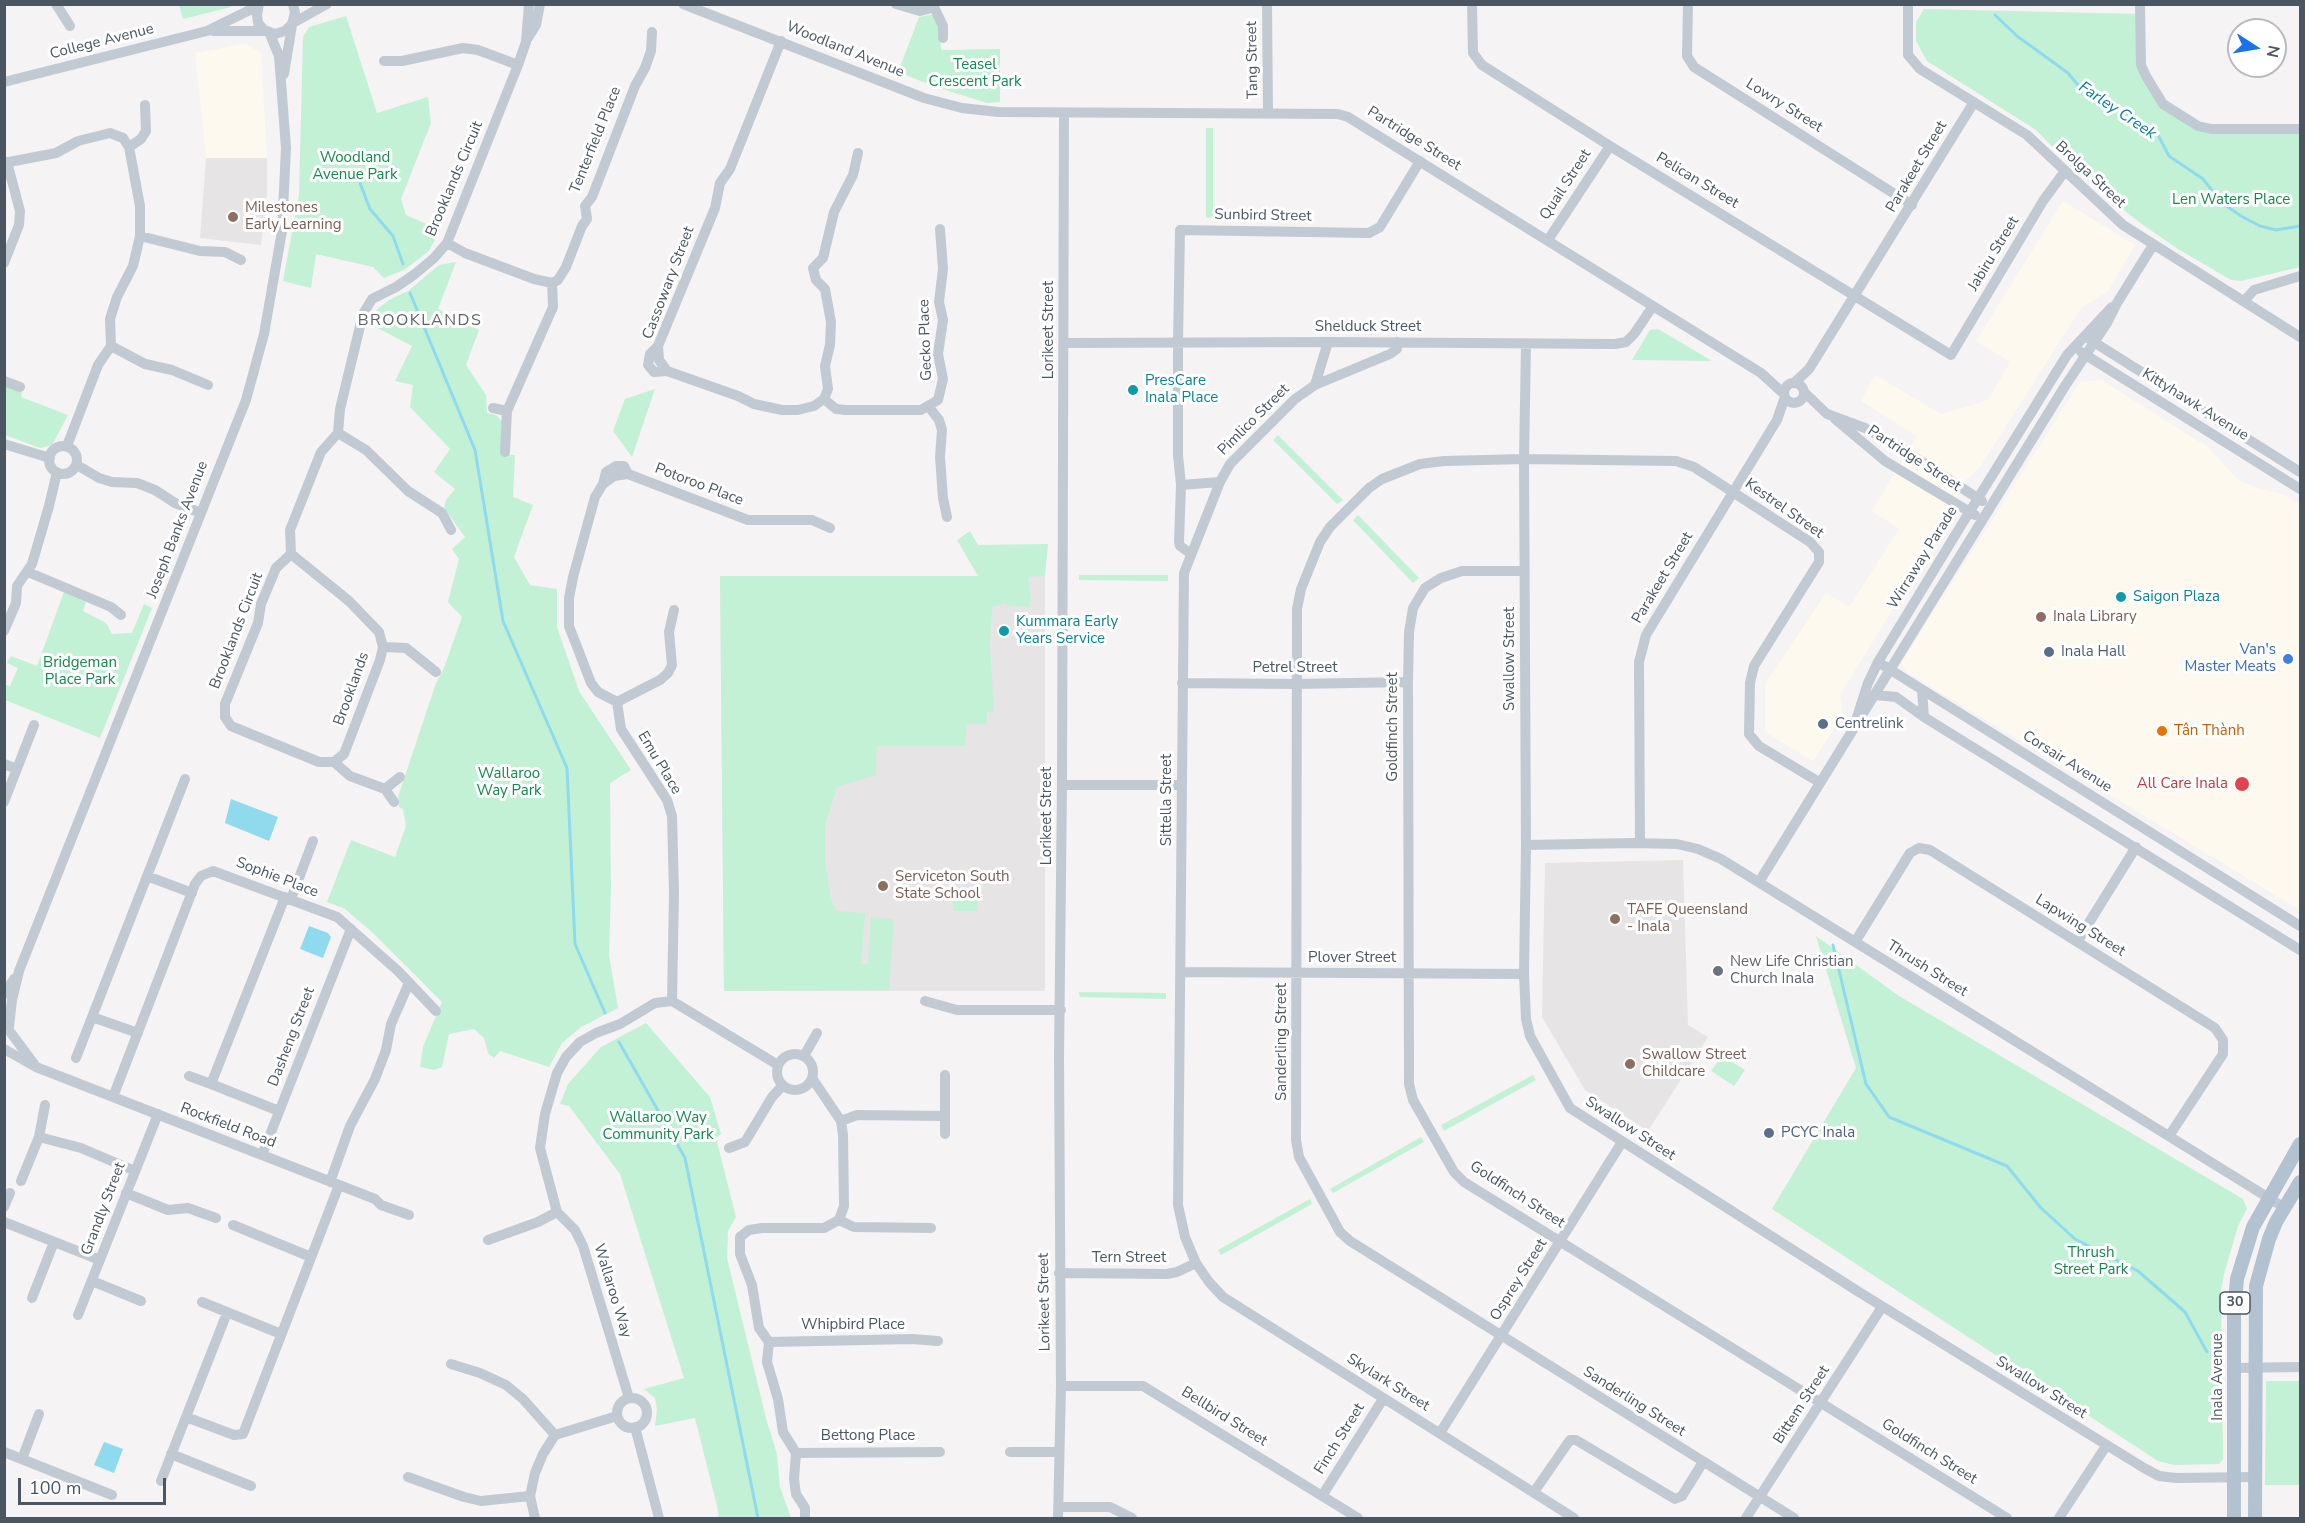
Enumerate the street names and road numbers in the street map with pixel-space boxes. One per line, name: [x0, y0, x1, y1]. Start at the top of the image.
street label: Woodland Avenue: [783, 18, 907, 82]
street label: College Avenue: [48, 20, 156, 64]
street label: Tang Street: [1243, 21, 1263, 99]
street label: Lowry Street: [1742, 75, 1826, 137]
street label: Tenterfield Place: [566, 84, 626, 196]
street label: Partridge Street: [1364, 103, 1464, 175]
street label: Parakeet Street: [1883, 118, 1951, 216]
street label: Brooklands Circuit: [423, 119, 487, 239]
street label: Brolga Street: [2051, 138, 2129, 212]
street label: Quail Street: [1537, 146, 1595, 224]
street label: Pelican Street: [1652, 149, 1742, 213]
street label: Sunbird Street: [1214, 206, 1312, 226]
street label: Jabiru Street: [1965, 214, 2023, 294]
street label: Cassowary Street: [639, 224, 699, 342]
street label: Lorikeet Street: [1040, 281, 1058, 379]
street label: Gecko Place: [916, 299, 936, 381]
street label: Shelduck Street: [1315, 318, 1421, 336]
street label: Kittyhawk Avenue: [2138, 365, 2252, 445]
street label: Pimlico Street: [1215, 381, 1293, 459]
street label: Partridge Street: [1864, 422, 1964, 496]
street label: Joseph Banks Avenue: [144, 459, 212, 601]
street label: Potoroo Place: [652, 460, 746, 510]
street label: Kestrel Street: [1741, 475, 1827, 543]
street label: Wirraway Parade: [1884, 503, 1962, 613]
street label: Parakeet Street: [1629, 529, 1697, 627]
street label: Brooklands Circuit: [207, 570, 267, 692]
street label: Swallow Street: [1501, 607, 1519, 711]
street label: Brooklands: [330, 650, 374, 728]
street label: Petrel Street: [1253, 659, 1337, 677]
street label: Goldfinch Street: [1384, 672, 1402, 782]
street label: Corsair Avenue: [2019, 727, 2115, 797]
street label: Emu Place: [633, 728, 685, 798]
street label: Sittella Street: [1158, 754, 1176, 846]
street label: Lorikeet Street: [1038, 767, 1056, 865]
street label: Sophie Place: [233, 854, 321, 902]
street label: Lapwing Street: [2032, 891, 2128, 961]
street label: Thrush Street: [1883, 937, 1971, 1001]
street label: Plover Street: [1308, 949, 1396, 967]
street label: Sanderling Street: [1273, 983, 1291, 1101]
street label: Dasheng Street: [265, 985, 319, 1089]
street label: Swallow Street: [1581, 1093, 1679, 1165]
street label: Rockfield Road: [178, 1100, 278, 1152]
street label: Goldfinch Street: [1466, 1158, 1568, 1232]
street label: Grandly Street: [78, 1160, 130, 1258]
street label: Osprey Street: [1487, 1236, 1551, 1324]
street label: Wallaroo Way: [589, 1242, 635, 1340]
street label: Tern Street: [1092, 1249, 1166, 1267]
street label: Lorikeet Street: [1035, 1253, 1055, 1351]
road number: 30: [2220, 1292, 2250, 1314]
street label: Whipbird Place: [801, 1316, 905, 1334]
street label: Inala Avenue: [2209, 1333, 2227, 1421]
street label: Skylark Street: [1343, 1350, 1433, 1416]
street label: Swallow Street: [1992, 1353, 2090, 1423]
street label: Sanderling Street: [1579, 1363, 1689, 1441]
street label: Bittem Street: [1770, 1363, 1834, 1447]
street label: Bellbird Street: [1178, 1383, 1270, 1451]
street label: Finch Street: [1311, 1400, 1369, 1478]
street label: Goldfinch Street: [1878, 1415, 1980, 1489]
street label: Bettong Place: [821, 1427, 915, 1445]

